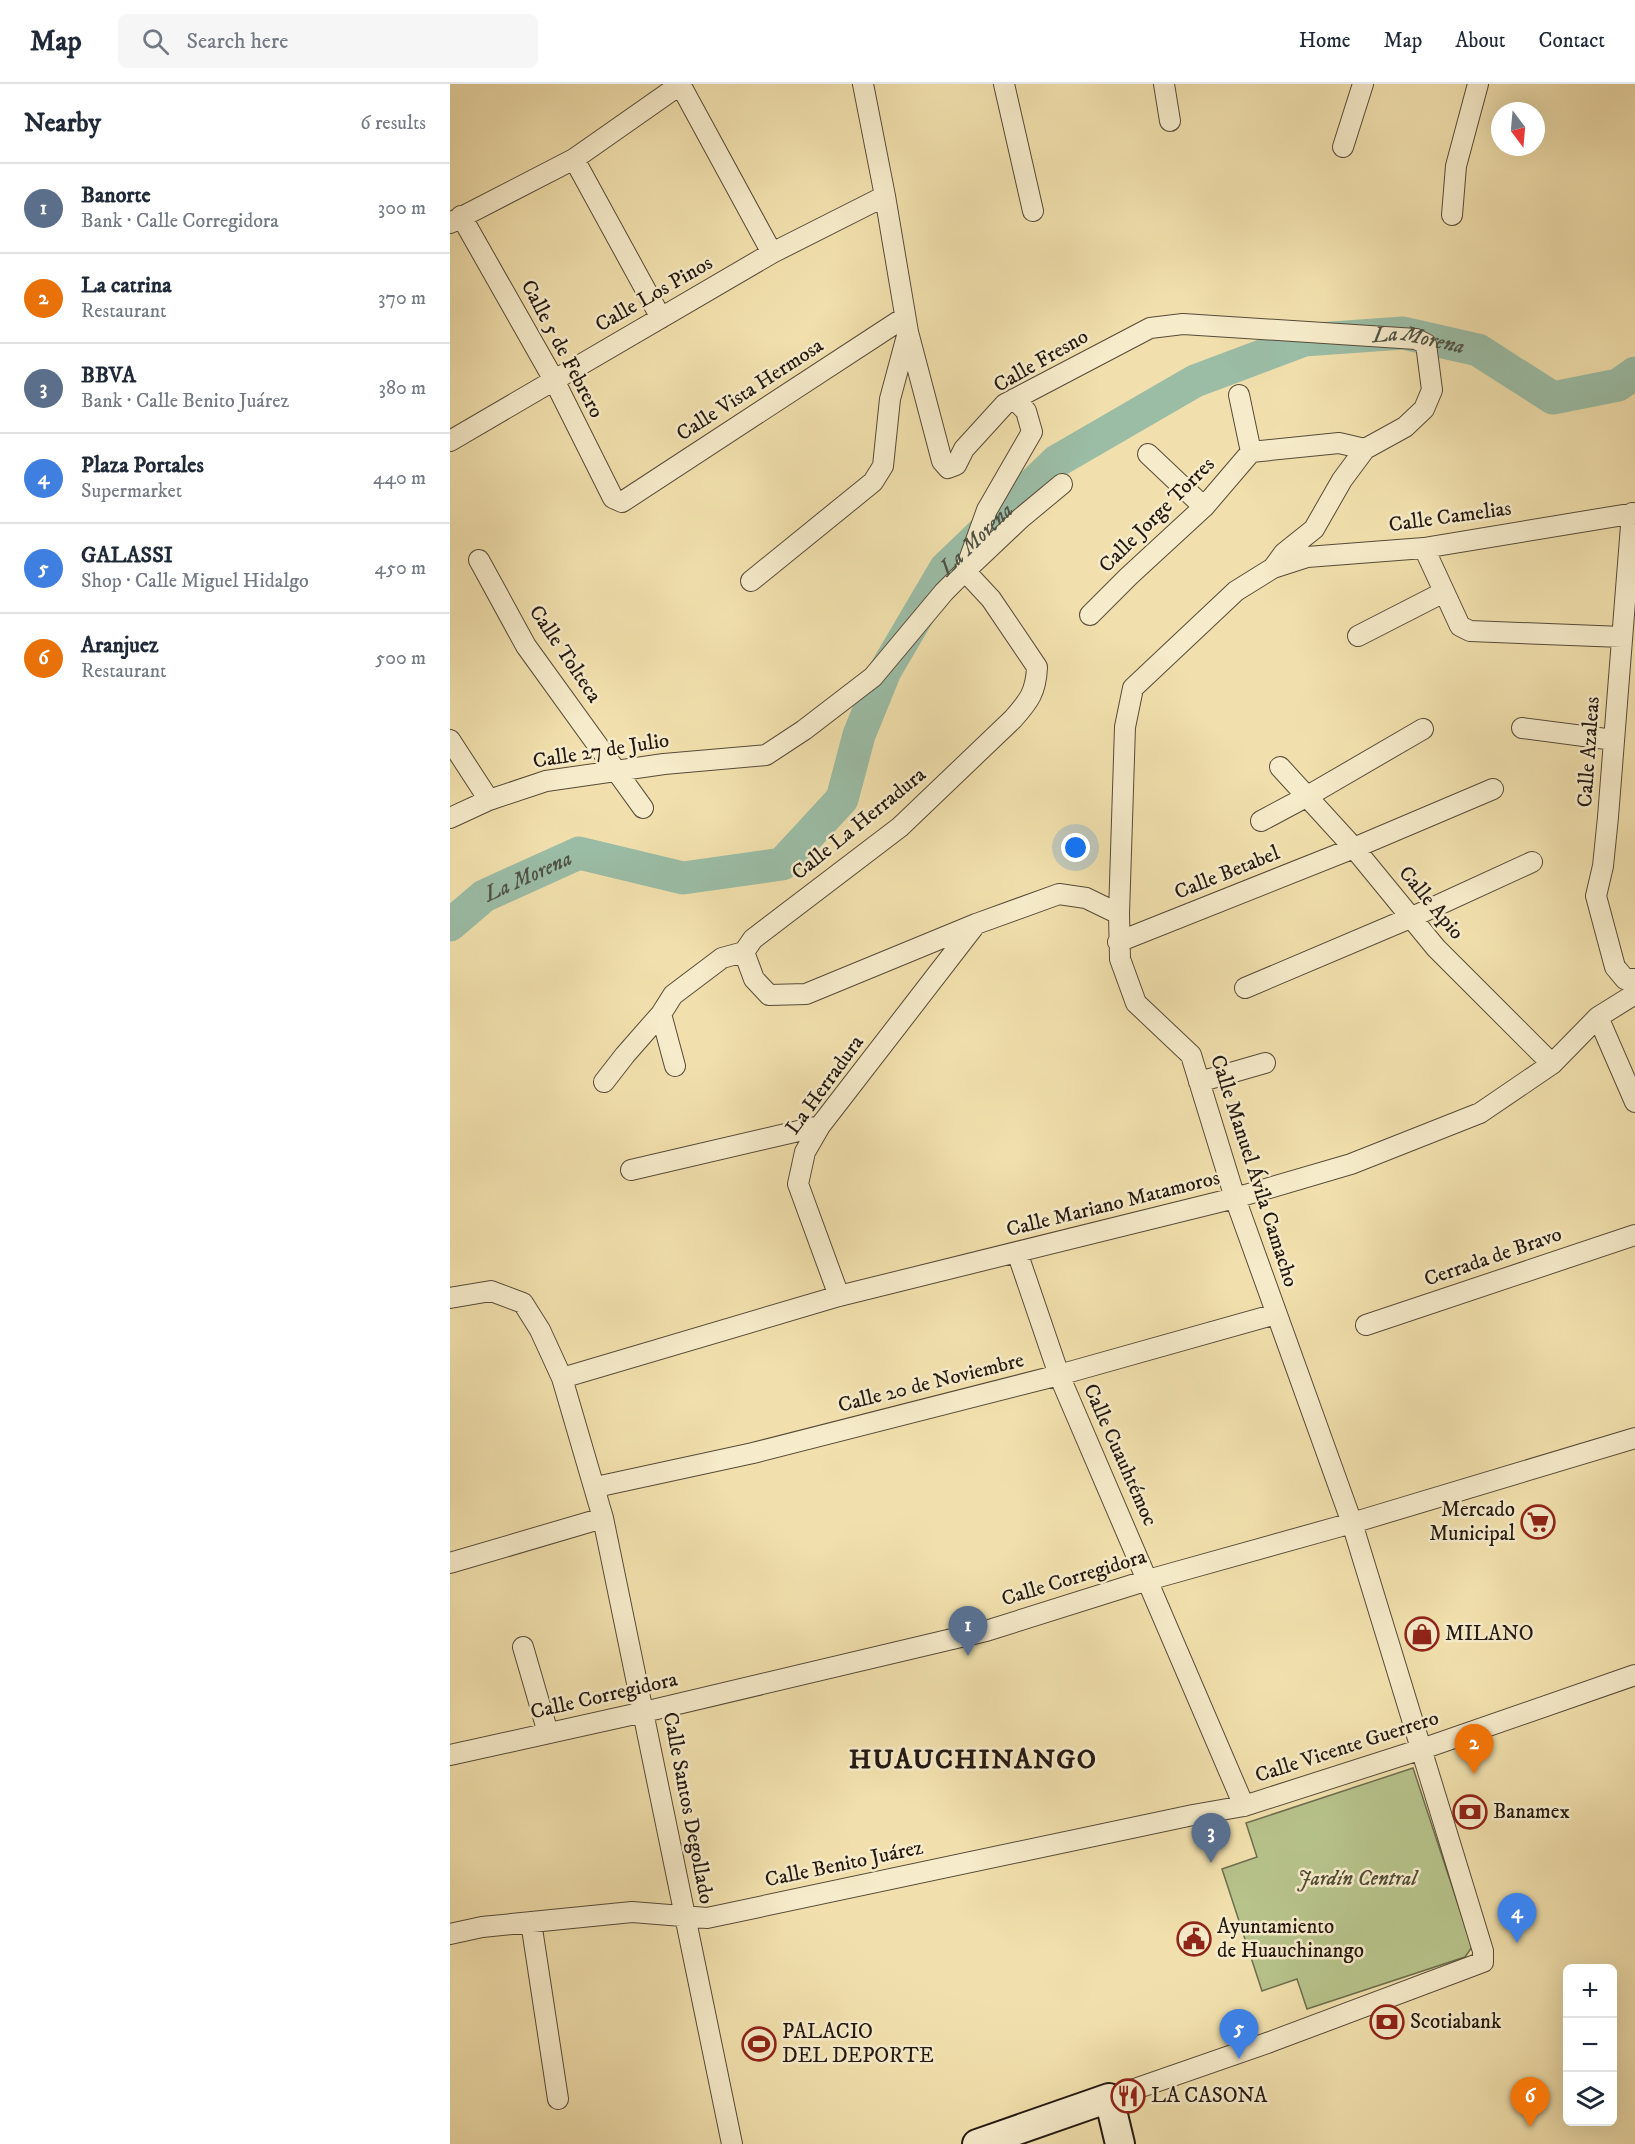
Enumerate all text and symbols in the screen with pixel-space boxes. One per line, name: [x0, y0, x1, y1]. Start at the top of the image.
search box: [118, 14, 538, 68]
text: Map: [30, 24, 82, 59]
icon: search: [139, 25, 172, 58]
text: Search here: [187, 28, 288, 55]
text: Home: [1299, 28, 1351, 54]
text: Map: [1384, 28, 1422, 54]
text: About: [1455, 28, 1506, 54]
text: Contact: [1539, 28, 1605, 54]
north arrow: [1491, 102, 1545, 156]
text: Nearby: [24, 107, 101, 140]
text: 6 results: [360, 111, 426, 136]
text: Banorte: [81, 182, 151, 209]
text: 1: [40, 196, 47, 221]
text: 300 m: [378, 196, 426, 221]
text: Bank · Calle Corregidora: [81, 209, 279, 234]
street label: Calle Los Pinos: [591, 250, 717, 338]
text: La catrina: [81, 272, 171, 299]
street label: Calle 5 de Febrero: [515, 276, 609, 422]
text: 2: [39, 286, 48, 311]
text: 370 m: [378, 286, 426, 311]
text: Restaurant: [81, 299, 166, 324]
water label: La Morena: [1370, 319, 1467, 360]
street label: Calle Fresno: [989, 323, 1093, 399]
street label: Calle Vista Hermosa: [672, 333, 828, 447]
text: BBVA: [81, 362, 136, 389]
text: 3: [40, 376, 47, 401]
text: 380 m: [378, 376, 426, 401]
text: Bank · Calle Benito Juárez: [81, 389, 289, 414]
text: Plaza Portales: [81, 452, 204, 479]
street label: Calle Jorge Torres: [1094, 452, 1220, 578]
text: 4: [38, 466, 49, 491]
text: 440 m: [373, 466, 426, 491]
text: Supermarket: [81, 479, 182, 504]
street label: Calle Camelias: [1387, 496, 1513, 538]
water label: La Morena: [931, 497, 1019, 583]
text: GALASSI: [81, 542, 173, 569]
text: 5: [39, 556, 48, 581]
text: 450 m: [375, 556, 426, 581]
text: Shop · Calle Miguel Hidalgo: [81, 569, 309, 594]
street label: Calle Tolteca: [523, 600, 607, 708]
text: Aranjuez: [81, 632, 159, 659]
text: 6: [38, 646, 49, 671]
text: 500 m: [375, 646, 426, 671]
text: Restaurant: [81, 659, 166, 684]
street label: Calle Azaleas: [1572, 696, 1606, 808]
street label: Calle 27 de Julio: [531, 727, 671, 775]
street label: Calle La Herradura: [787, 762, 931, 886]
your location: [1061, 833, 1090, 862]
street label: Calle Betabel: [1171, 840, 1284, 906]
water label: La Morena: [478, 845, 576, 908]
street label: Calle Apio: [1393, 861, 1469, 945]
street label: La Herradura: [780, 1030, 870, 1140]
street label: Calle Manuel Ávila Camacho: [1204, 1051, 1306, 1290]
street label: Calle Mariano Matamoros: [1004, 1165, 1222, 1243]
street label: Cerrada de Bravo: [1421, 1221, 1565, 1293]
street label: Calle 20 de Noviembre: [835, 1347, 1027, 1419]
street label: Calle Cuauhtémoc: [1077, 1380, 1163, 1530]
place label: Mercado Municipal: [1429, 1497, 1516, 1547]
supermarket icon: Mercado Municipal: [1520, 1504, 1556, 1540]
street label: Calle Corregidora: [998, 1544, 1150, 1612]
pin: 1: [948, 1606, 988, 1656]
shop icon: MILANO: [1404, 1616, 1440, 1652]
place label: MILANO: [1445, 1621, 1534, 1647]
street label: Calle Corregidora: [528, 1666, 680, 1726]
street label: Calle Vicente Guerrero: [1252, 1705, 1442, 1789]
street label: Calle Santos Degollado: [657, 1710, 719, 1906]
pin: 2: [1454, 1724, 1494, 1774]
district label: HUAUCHINANGO: [849, 1743, 1097, 1777]
bank icon: Banamex: [1452, 1794, 1488, 1830]
place label: Banamex: [1493, 1799, 1570, 1825]
pin: 3: [1192, 1814, 1230, 1863]
street label: Calle Benito Juárez: [763, 1835, 925, 1893]
park label: Jardín Central: [1297, 1866, 1419, 1892]
pin: 4: [1498, 1894, 1536, 1943]
place label: Ayuntamiento de Huauchinango: [1217, 1914, 1364, 1964]
public building icon: Ayuntamiento de Huauchinango: [1176, 1921, 1212, 1957]
map controls: [1563, 1964, 1617, 2126]
button: +: [1563, 1964, 1617, 2018]
bank icon: Scotiabank: [1369, 2004, 1405, 2040]
place label: Scotiabank: [1410, 2009, 1502, 2035]
pin: 5: [1220, 2010, 1258, 2059]
button: −: [1563, 2018, 1617, 2072]
place label: PALACIO DEL DEPORTE: [782, 2019, 934, 2069]
sports icon: PALACIO DEL DEPORTE: [741, 2026, 777, 2062]
button: layers: [1563, 2072, 1617, 2126]
restaurant icon: LA CASONA: [1110, 2078, 1146, 2114]
pin: 6: [1510, 2078, 1550, 2127]
place label: LA CASONA: [1151, 2083, 1268, 2109]

